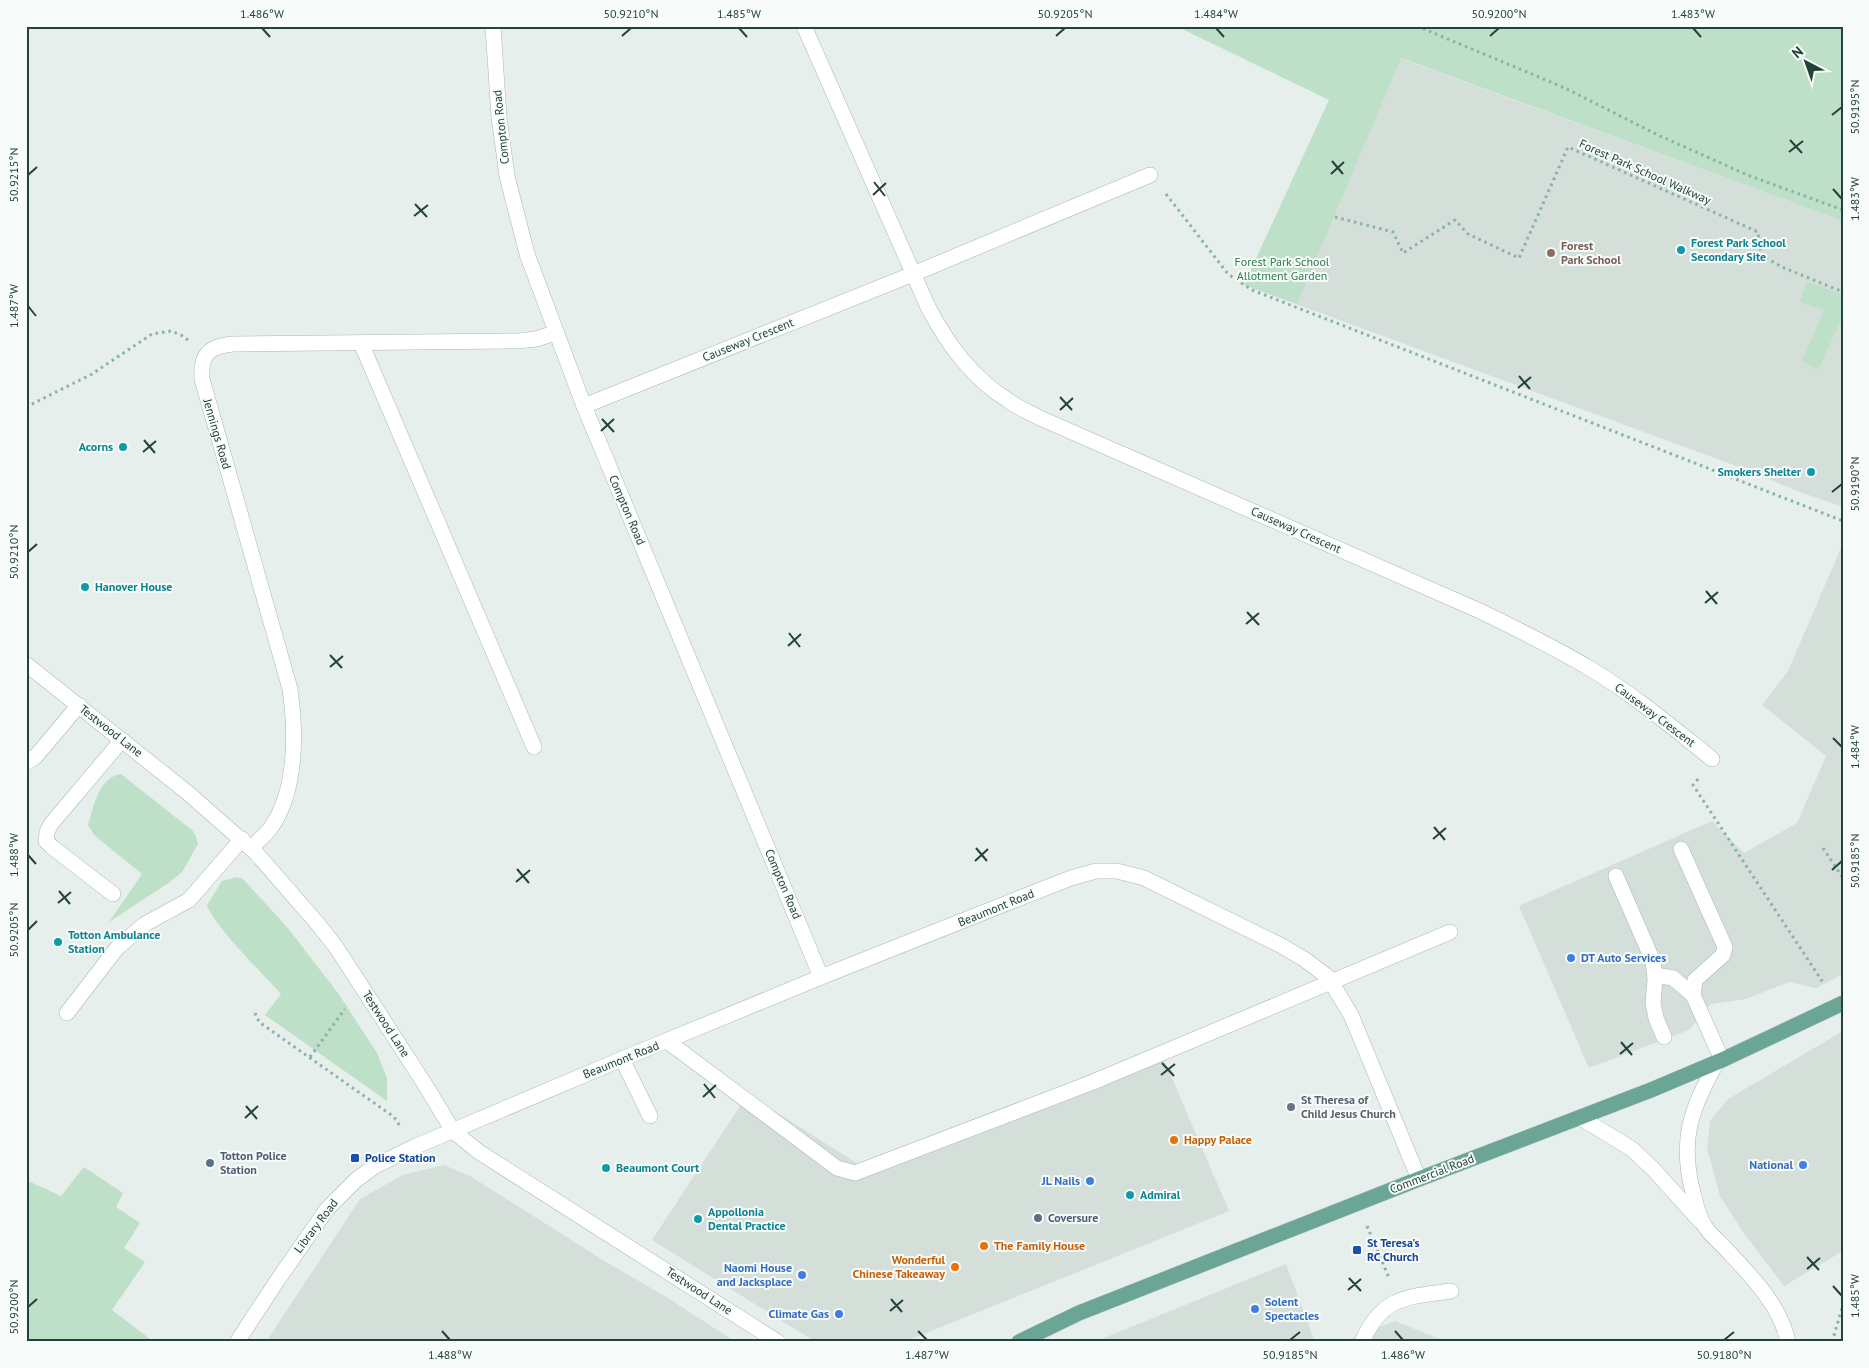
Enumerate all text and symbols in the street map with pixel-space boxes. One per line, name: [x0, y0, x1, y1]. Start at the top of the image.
text: 1.486°W: [240, 6, 284, 21]
text: 50.9210°N: [604, 6, 658, 21]
text: 1.485°W: [717, 6, 761, 21]
text: 50.9205°N: [1038, 6, 1092, 21]
text: 1.484°W: [1194, 6, 1238, 21]
text: 50.9200°N: [1472, 6, 1526, 21]
text: 1.483°W: [1671, 6, 1715, 21]
north arrow: [1782, 38, 1832, 88]
text: N: [1788, 42, 1807, 62]
text: 50.9195°N: [1847, 80, 1862, 134]
street label: Compton Road: [489, 89, 512, 165]
street label: Forest Park School Walkway: [1577, 136, 1714, 208]
text: 50.9215°N: [6, 148, 21, 202]
text: 1.483°W: [1847, 177, 1862, 221]
place label: Forest Park School Secondary Site: [1691, 235, 1786, 264]
place label: Forest Park School: [1561, 238, 1621, 267]
marker: Forest Park School Secondary Site: [1675, 244, 1687, 256]
marker: Forest Park School: [1545, 247, 1557, 259]
park label: Forest Park School Allotment Garden: [1235, 254, 1330, 283]
text: 1.487°W: [6, 284, 21, 328]
street label: Causeway Crescent: [700, 314, 796, 365]
street label: Jennings Road: [200, 396, 235, 471]
place label: Acorns: [79, 439, 113, 454]
marker: Acorns: [117, 441, 129, 453]
text: 50.9190°N: [1847, 457, 1862, 511]
place label: Smokers Shelter: [1717, 464, 1802, 479]
marker: Smokers Shelter: [1805, 466, 1817, 478]
street label: Compton Road: [606, 473, 649, 547]
street label: Causeway Crescent: [1249, 503, 1344, 556]
text: 50.9210°N: [6, 525, 21, 579]
place label: Hanover House: [95, 579, 172, 594]
marker: Hanover House: [79, 581, 91, 593]
street label: Causeway Crescent: [1612, 679, 1699, 750]
street label: Testwood Lane: [77, 701, 146, 760]
text: 1.484°W: [1847, 725, 1862, 769]
text: 1.488°W: [6, 833, 21, 877]
text: 50.9185°N: [1847, 834, 1862, 888]
street label: Compton Road: [762, 847, 805, 921]
street label: Beaumont Road: [955, 885, 1036, 930]
text: 50.9205°N: [6, 903, 21, 957]
place label: Totton Ambulance Station: [68, 927, 160, 956]
marker: Totton Ambulance Station: [52, 936, 64, 948]
place label: DT Auto Services: [1581, 950, 1666, 965]
marker: DT Auto Services: [1565, 952, 1577, 964]
street label: Testwood Lane: [359, 988, 413, 1060]
street label: Beaumont Road: [580, 1037, 661, 1082]
place label: St Theresa of Child Jesus Church: [1301, 1092, 1396, 1121]
marker: St Theresa of Child Jesus Church: [1285, 1101, 1297, 1113]
place label: Happy Palace: [1184, 1132, 1252, 1147]
marker: Happy Palace: [1168, 1134, 1180, 1146]
place label: Totton Police Station: [220, 1148, 287, 1177]
place label: Police Station: [365, 1150, 436, 1165]
street label: Commercial Road: [1387, 1151, 1476, 1197]
marker: Police Station: [349, 1152, 361, 1164]
marker: Totton Police Station: [204, 1157, 216, 1169]
place label: National: [1749, 1157, 1793, 1172]
marker: National: [1797, 1159, 1809, 1171]
place label: Beaumont Court: [616, 1160, 700, 1175]
marker: Beaumont Court: [600, 1162, 612, 1174]
place label: JL Nails: [1041, 1173, 1080, 1188]
marker: JL Nails: [1084, 1175, 1096, 1187]
place label: Admiral: [1140, 1187, 1181, 1202]
marker: Admiral: [1124, 1189, 1136, 1201]
street label: Library Road: [290, 1196, 341, 1256]
place label: Appollonia Dental Practice: [708, 1204, 786, 1233]
place label: Coversure: [1048, 1210, 1098, 1225]
marker: Coversure: [1032, 1212, 1044, 1224]
marker: Appollonia Dental Practice: [692, 1213, 704, 1225]
place label: St Teresa's RC Church: [1367, 1235, 1420, 1264]
place label: The Family House: [994, 1238, 1085, 1253]
marker: The Family House: [978, 1240, 990, 1252]
marker: St Teresa's RC Church: [1351, 1244, 1363, 1256]
place label: Wonderful Chinese Takeaway: [852, 1252, 945, 1281]
place label: Naomi House and Jacksplace: [717, 1260, 792, 1289]
marker: Wonderful Chinese Takeaway: [949, 1261, 961, 1273]
street label: Testwood Lane: [663, 1264, 735, 1318]
marker: Naomi House and Jacksplace: [796, 1269, 808, 1281]
text: 1.485°W: [1847, 1274, 1862, 1318]
text: 50.9200°N: [6, 1280, 21, 1334]
place label: Solent Spectacles: [1265, 1294, 1319, 1323]
marker: Solent Spectacles: [1249, 1303, 1261, 1315]
place label: Climate Gas: [768, 1306, 829, 1321]
marker: Climate Gas: [833, 1308, 845, 1320]
text: 1.488°W: [428, 1347, 472, 1362]
text: 1.487°W: [905, 1347, 949, 1362]
text: 50.9185°N: [1263, 1347, 1317, 1362]
text: 1.486°W: [1381, 1347, 1425, 1362]
text: 50.9180°N: [1697, 1347, 1751, 1362]

